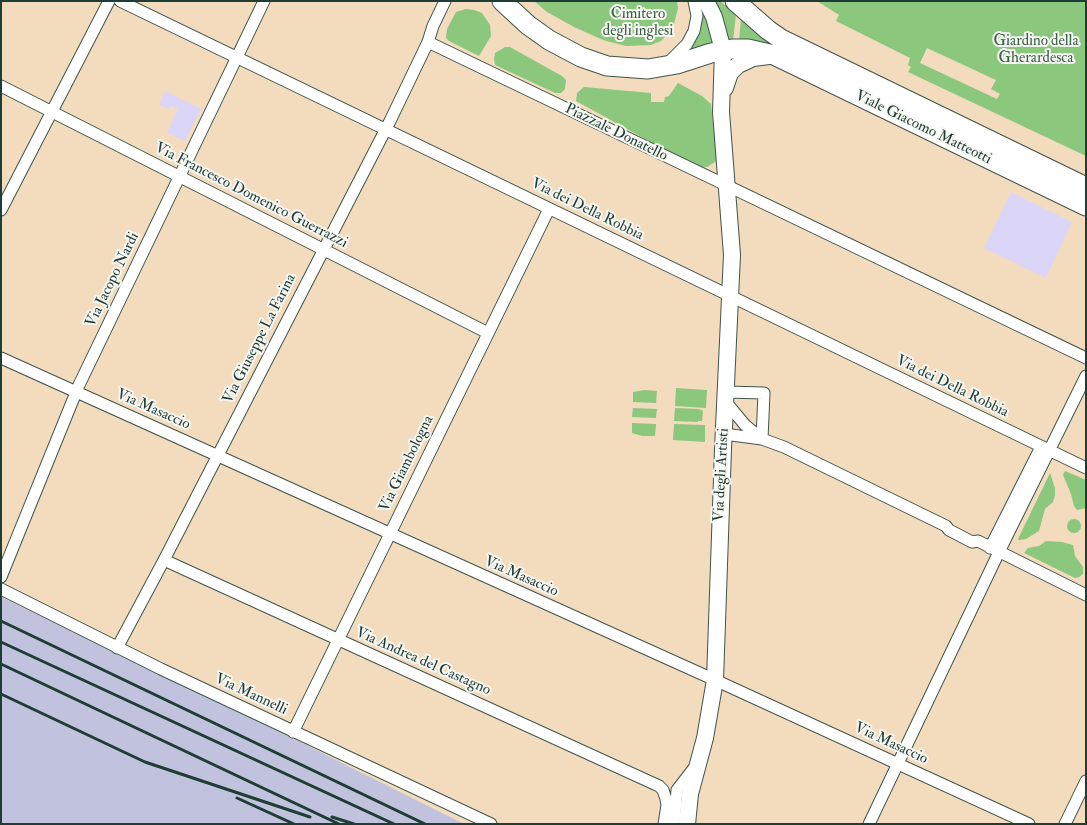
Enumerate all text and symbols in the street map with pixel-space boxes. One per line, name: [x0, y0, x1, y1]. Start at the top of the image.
park label: Cimitero degli inglesi: [603, 6, 673, 41]
park label: Giardino della Gherardesca: [993, 33, 1079, 68]
street label: Viale Giacomo Matteotti: [852, 87, 994, 169]
street label: Piazzale Donatello: [562, 100, 670, 166]
street label: Via Francesco Domenico Guerrazzi: [152, 139, 350, 253]
street label: Via dei Della Robbia: [528, 175, 646, 245]
street label: Via Jacopo Nardi: [82, 230, 144, 330]
street label: Via Giuseppe La Farina: [220, 271, 300, 407]
street label: Via dei Della Robbia: [893, 352, 1011, 422]
street label: Via Masaccio: [113, 386, 193, 434]
street label: Via Giambologna: [376, 413, 438, 515]
street label: Via degli Artisti: [711, 428, 733, 522]
street label: Via Masaccio: [481, 553, 561, 601]
street label: Via Andrea del Castagno: [353, 624, 493, 700]
street label: Via Mannelli: [212, 670, 290, 720]
street label: Via Masaccio: [851, 719, 931, 769]

